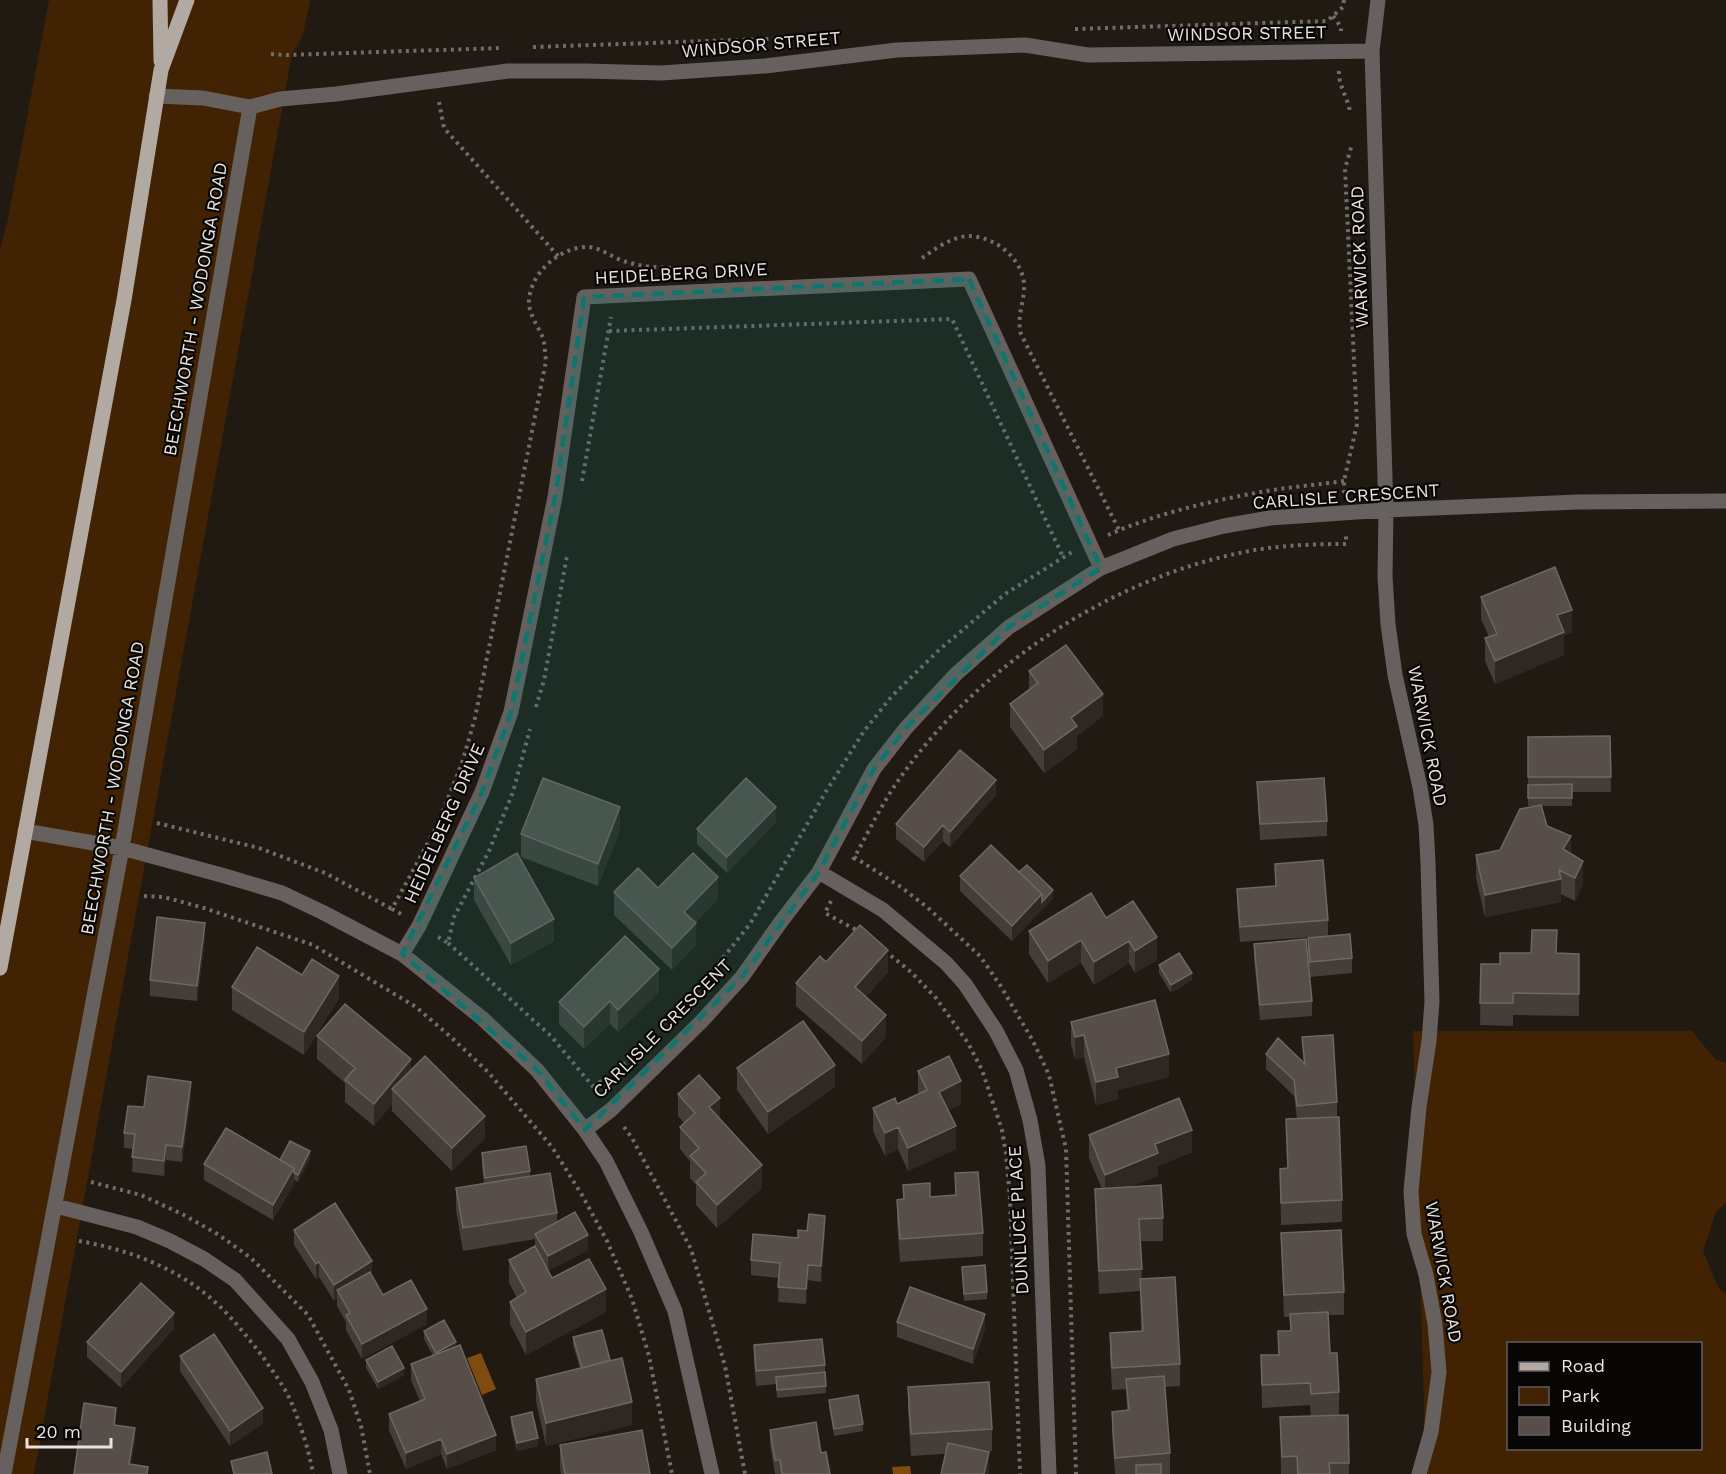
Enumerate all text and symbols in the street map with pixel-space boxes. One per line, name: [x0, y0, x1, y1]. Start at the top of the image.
street label: WINDSOR STREET: [1167, 21, 1327, 45]
street label: WINDSOR STREET: [681, 27, 842, 61]
street label: BEECHWORTH - WODONGA ROAD: [159, 161, 231, 457]
street label: WARWICK ROAD: [1346, 185, 1372, 329]
street label: HEIDELBERG DRIVE: [594, 258, 768, 288]
street label: CARLISLE CRESCENT: [1252, 479, 1440, 513]
street label: BEECHWORTH - WODONGA ROAD: [76, 640, 148, 936]
street label: WARWICK ROAD: [1404, 664, 1452, 808]
street label: HEIDELBERG DRIVE: [399, 740, 489, 906]
street label: CARLISLE CRESCENT: [588, 954, 736, 1102]
street label: DUNLUCE PLACE: [1004, 1145, 1032, 1295]
street label: WARWICK ROAD: [1421, 1200, 1467, 1344]
legend: [1507, 1342, 1702, 1450]
text: Road: [1561, 1355, 1605, 1376]
text: Park: [1561, 1385, 1600, 1406]
scale bar: [27, 1411, 111, 1449]
text: Building: [1561, 1415, 1631, 1436]
text: 20 m: [36, 1421, 81, 1442]

